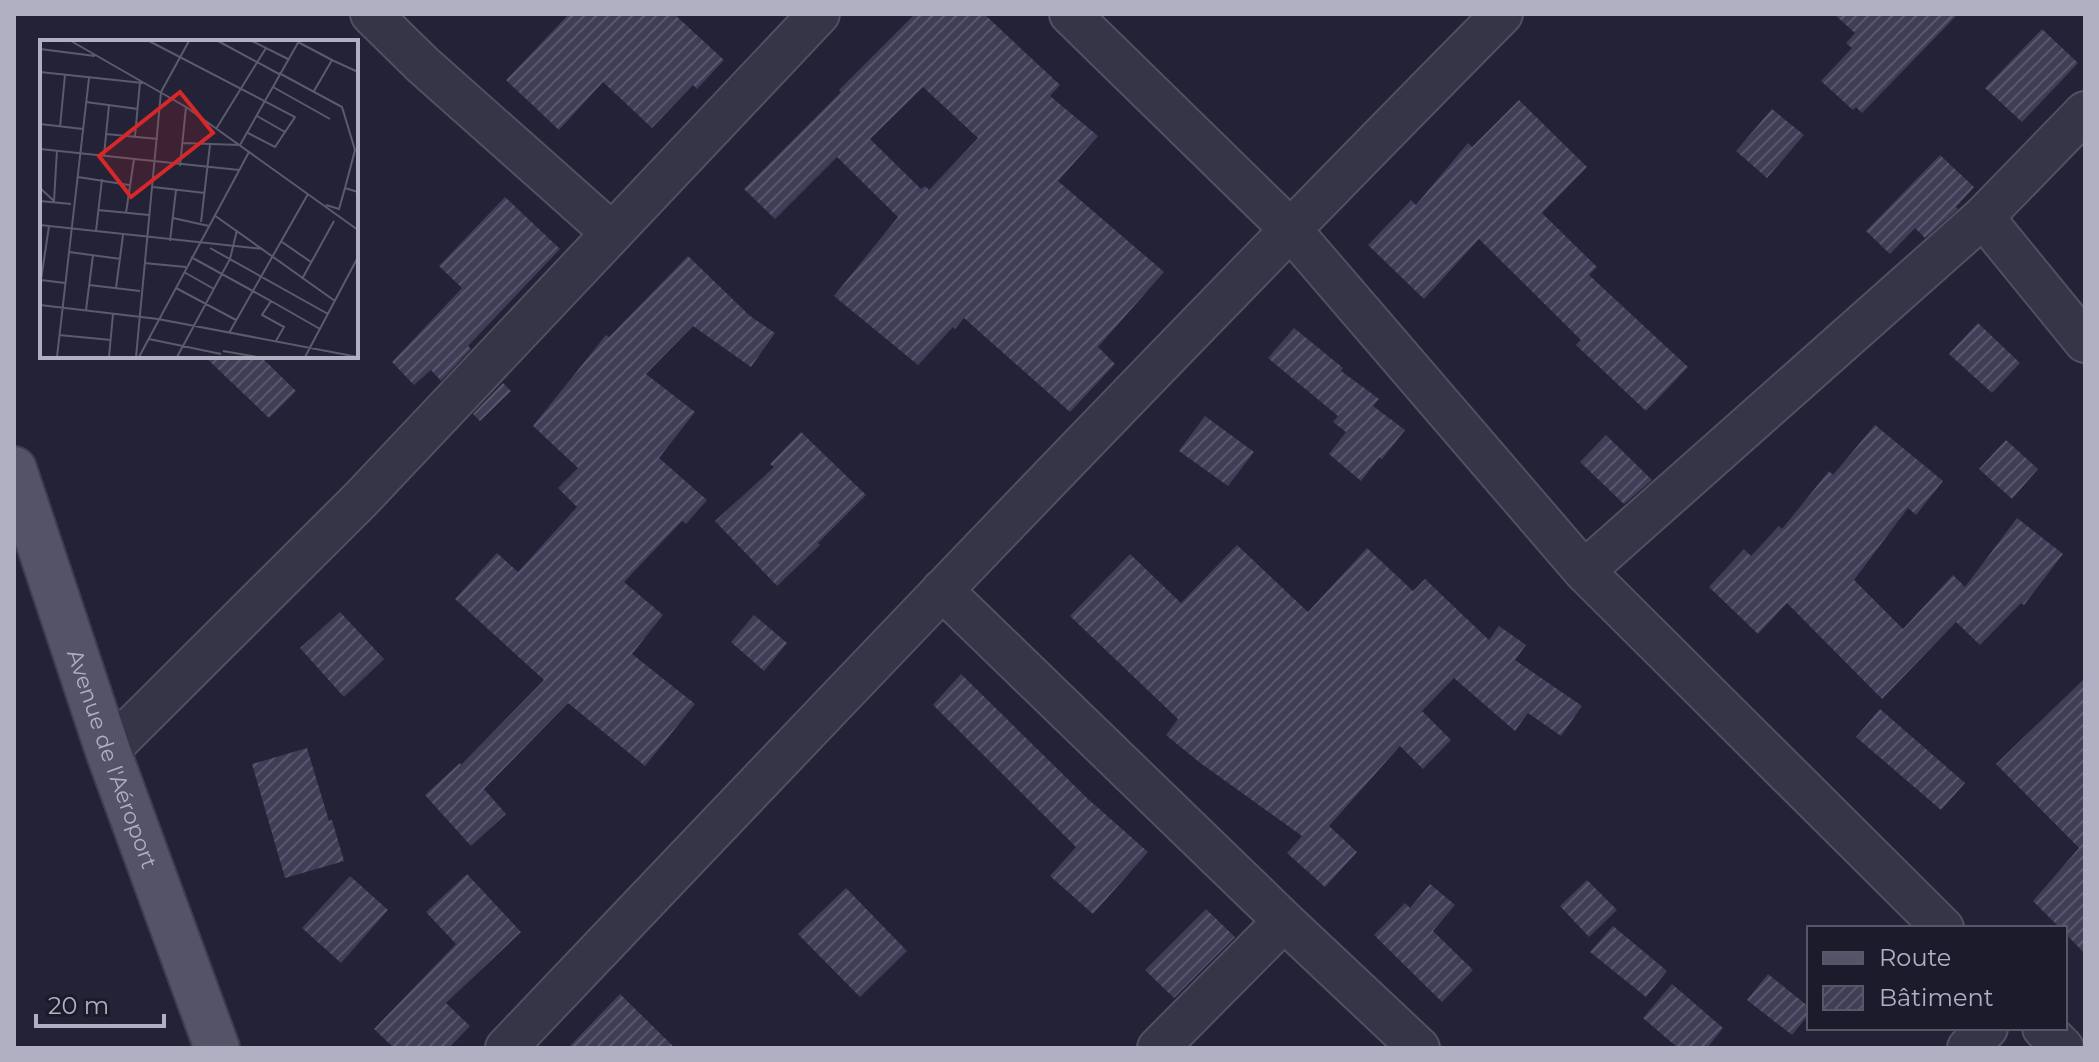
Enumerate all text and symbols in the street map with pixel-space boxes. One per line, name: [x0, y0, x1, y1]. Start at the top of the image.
inset map: [40, 40, 358, 358]
street label: Avenue de l'Aéroport: [61, 646, 163, 872]
legend: [1807, 926, 2067, 1030]
text: Route: [1879, 943, 1951, 972]
scale bar: [36, 978, 164, 1028]
text: Bâtiment: [1879, 983, 1994, 1012]
text: 20 m: [48, 991, 109, 1020]

